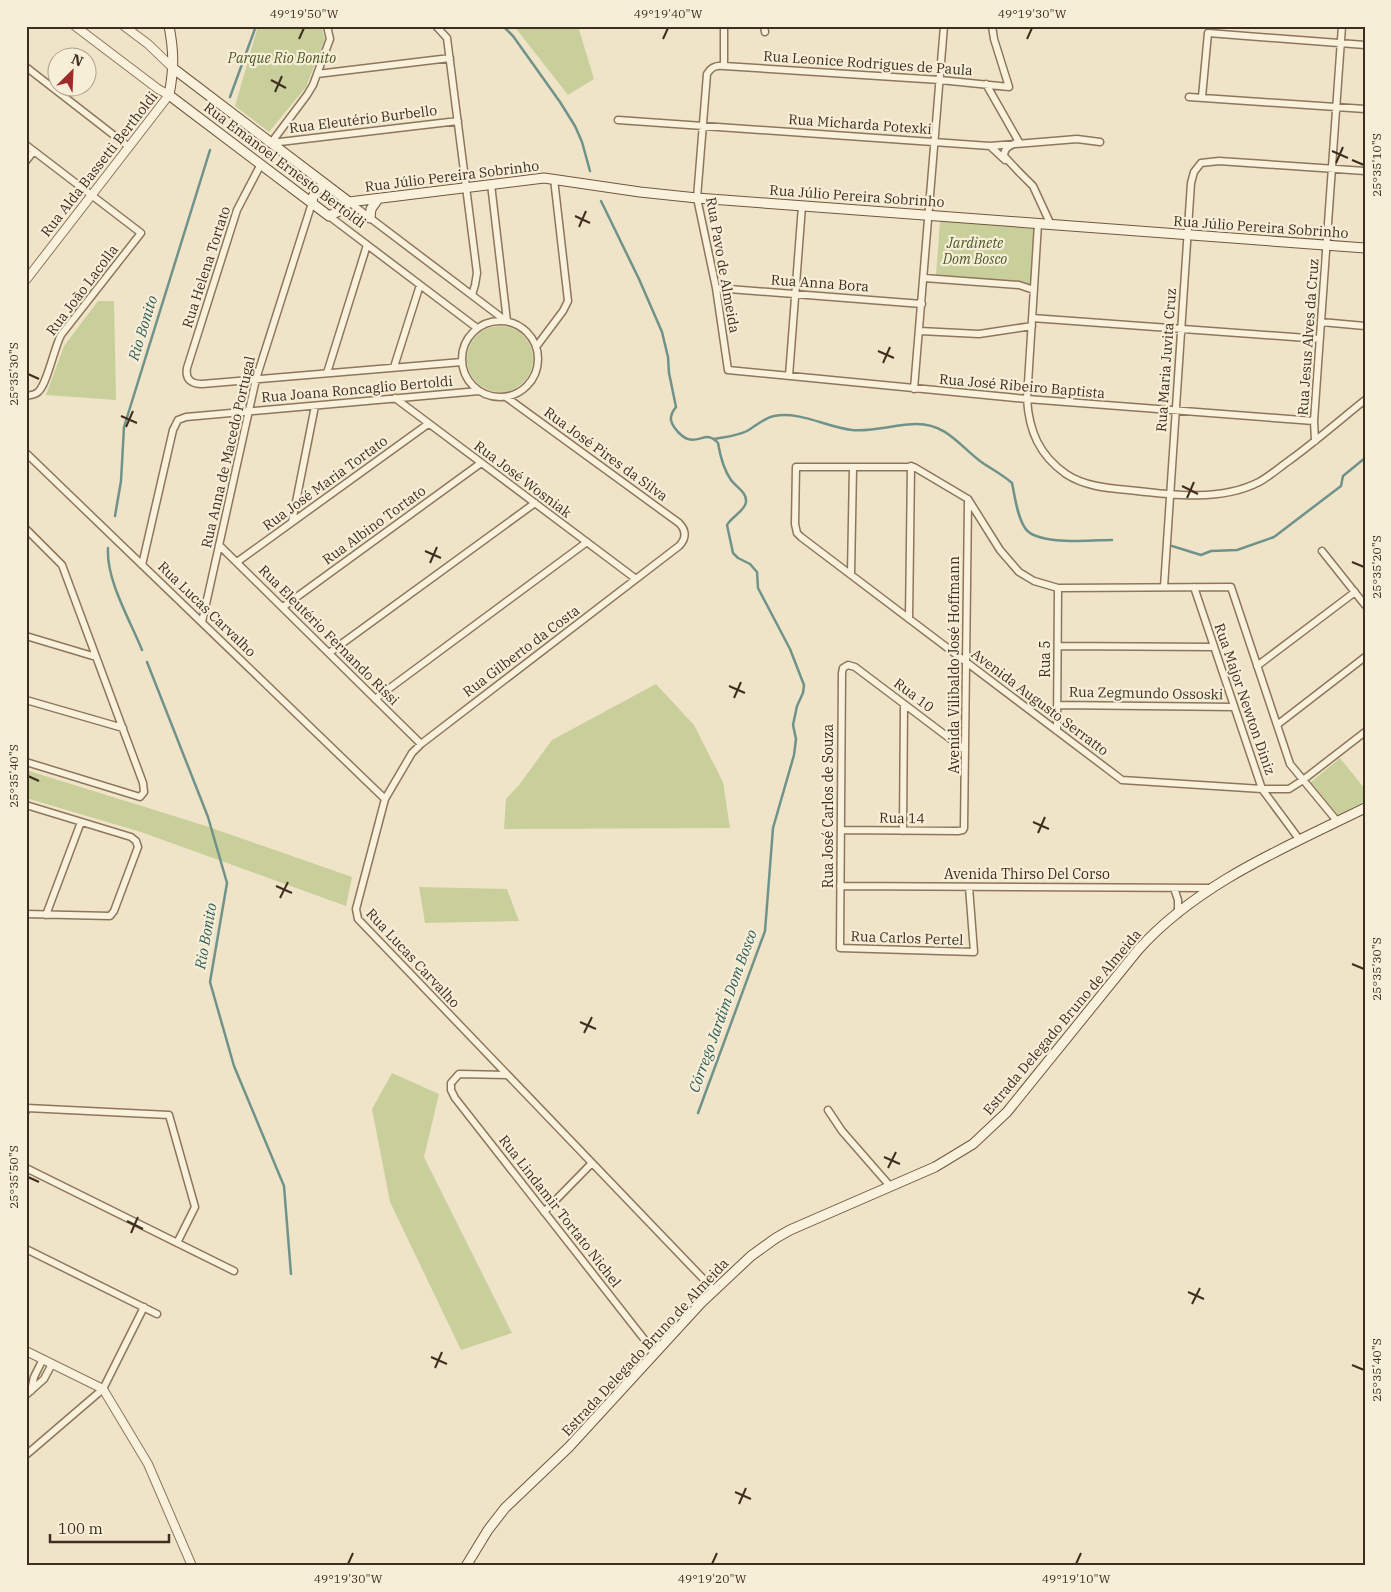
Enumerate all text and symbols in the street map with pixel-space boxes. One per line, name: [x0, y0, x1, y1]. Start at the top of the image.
text: 49°19'50"W: [270, 6, 339, 21]
text: 49°19'40"W: [634, 6, 703, 21]
text: 49°19'30"W: [998, 6, 1067, 21]
street label: Rua Leonice Rodrigues de Paula: [763, 47, 974, 79]
north arrow: [48, 48, 98, 98]
park label: Parque Rio Bonito: [227, 49, 336, 67]
text: N: [69, 50, 86, 71]
street label: Rua Alda Bassetti Bertholdi: [37, 88, 161, 240]
street label: Rua Emanoel Ernesto Bertoldi: [200, 98, 370, 232]
street label: Rua Eleutério Burbello: [288, 101, 438, 137]
street label: Rua Micharda Potexki: [788, 110, 932, 138]
text: 25°35'10"S: [1369, 133, 1384, 197]
street label: Rua Júlio Pereira Sobrinho: [364, 156, 540, 196]
street label: Rua Júlio Pereira Sobrinho: [769, 181, 945, 211]
street label: Rua Pavo de Almeida: [702, 196, 744, 335]
street label: Rua Helena Tortato: [178, 204, 234, 330]
street label: Rua Júlio Pereira Sobrinho: [1173, 212, 1349, 242]
park label: Jardinete Dom Bosco: [942, 234, 1007, 268]
street label: Rua João Lacolla: [42, 241, 122, 339]
street label: Rua Jesus Alves da Cruz: [1294, 258, 1322, 416]
street label: Rua Anna Bora: [770, 271, 870, 295]
street label: Rua Maria Juvita Cruz: [1152, 287, 1180, 433]
water label: Rio Bonito: [123, 293, 161, 364]
text: 25°35'30"S: [6, 342, 21, 406]
street label: Rua Anna de Macedo Portugal: [197, 354, 259, 550]
street label: Rua José Ribeiro Baptista: [938, 370, 1106, 402]
street label: Rua Joana Roncaglio Bertoldi: [261, 372, 453, 406]
street label: Rua José Pires da Silva: [541, 403, 672, 505]
street label: Rua José Maria Tortato: [259, 432, 391, 534]
street label: Rua José Wosniak: [471, 436, 576, 522]
street label: Rua Albino Tortato: [319, 481, 429, 569]
text: 25°35'20"S: [1369, 535, 1384, 599]
street label: Avenida Vilibaldo José Hoffmann: [945, 556, 963, 774]
street label: Rua Lucas Carvalho: [154, 557, 260, 661]
street label: Rua Eleutério Fernando Rissi: [255, 561, 403, 709]
street label: Rua Gilberto da Costa: [459, 601, 583, 701]
street label: Rua Major Newton Diniz: [1211, 621, 1279, 777]
street label: Rua 5: [1036, 640, 1054, 678]
street label: Avenida Augusto Serratto: [968, 644, 1112, 760]
street label: Rua 10: [890, 674, 938, 716]
street label: Rua Zegmundo Ossoski: [1069, 683, 1223, 703]
street label: Rua José Carlos de Souza: [819, 723, 837, 888]
text: 25°35'40"S: [6, 744, 21, 808]
street label: Rua 14: [879, 809, 925, 827]
street label: Avenida Thirso Del Corso: [944, 865, 1110, 883]
water label: Rio Bonito: [190, 901, 221, 971]
street label: Rua Lucas Carvalho: [362, 904, 464, 1012]
street label: Estrada Delegado Bruno de Almeida: [979, 925, 1145, 1118]
water label: Córrego Jardim Dom Bosco: [684, 927, 761, 1095]
street label: Rua Carlos Pertel: [850, 927, 964, 949]
text: 25°35'30"S: [1369, 937, 1384, 1001]
street label: Rua Lindamir Tortato Nichel: [495, 1131, 625, 1291]
text: 25°35'50"S: [6, 1145, 21, 1209]
street label: Estrada Delegado Bruno de Almeida: [558, 1254, 733, 1440]
text: 25°35'40"S: [1369, 1338, 1384, 1402]
scale bar: [50, 1512, 169, 1544]
text: 100 m: [58, 1519, 103, 1538]
text: 49°19'30"W: [314, 1571, 383, 1586]
text: 49°19'20"W: [678, 1571, 747, 1586]
text: 49°19'10"W: [1042, 1571, 1111, 1586]

